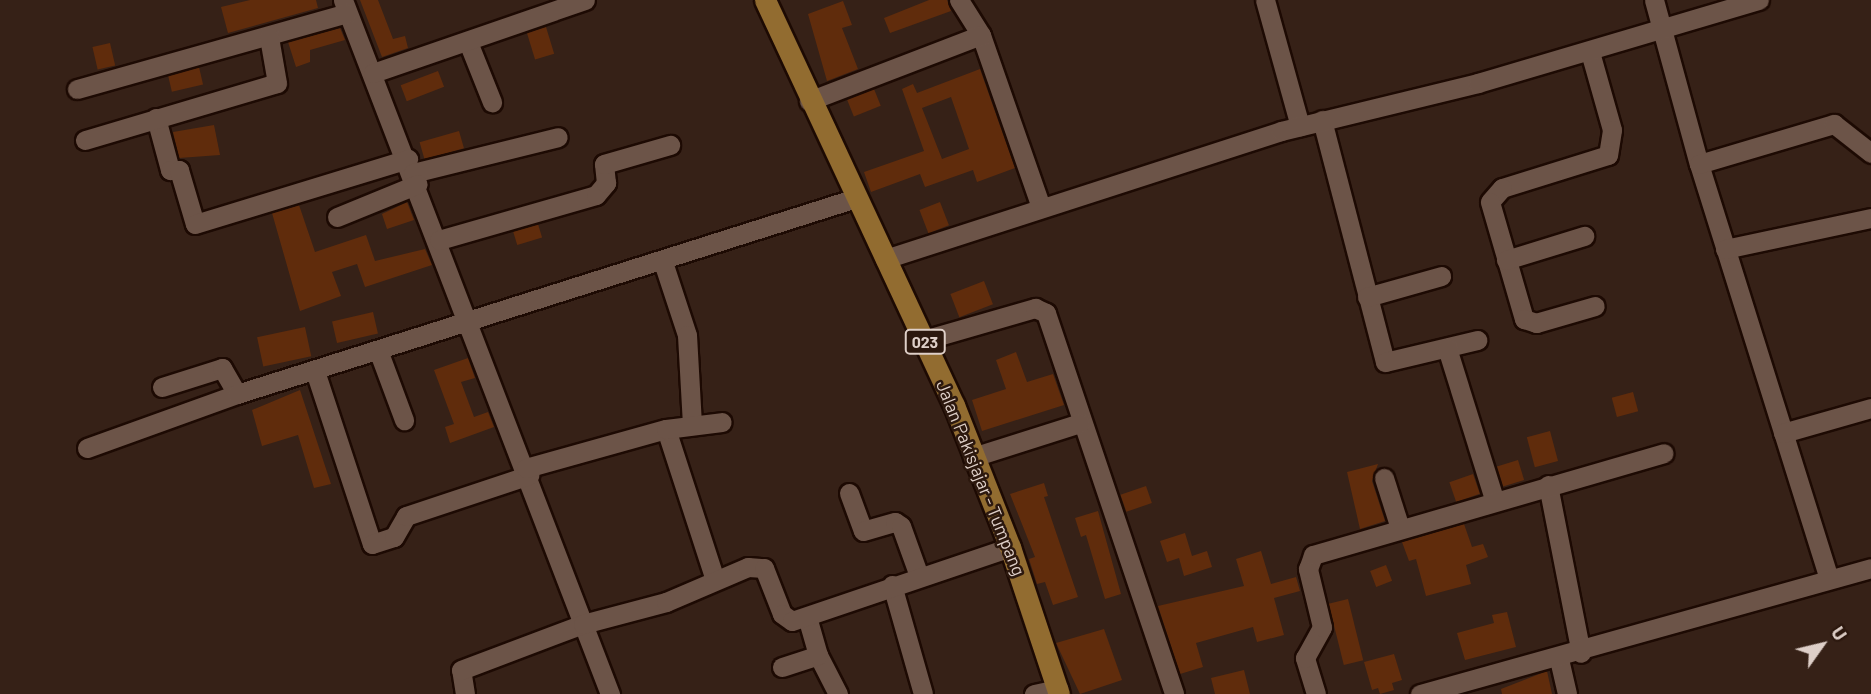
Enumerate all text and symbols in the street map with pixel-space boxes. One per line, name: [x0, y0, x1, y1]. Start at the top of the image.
road number: 023: [904, 330, 946, 354]
street label: Jalan Pakisjajar - Tumpang: [932, 377, 1030, 579]
north arrow: [1787, 610, 1857, 680]
text: U: [1827, 622, 1853, 644]

